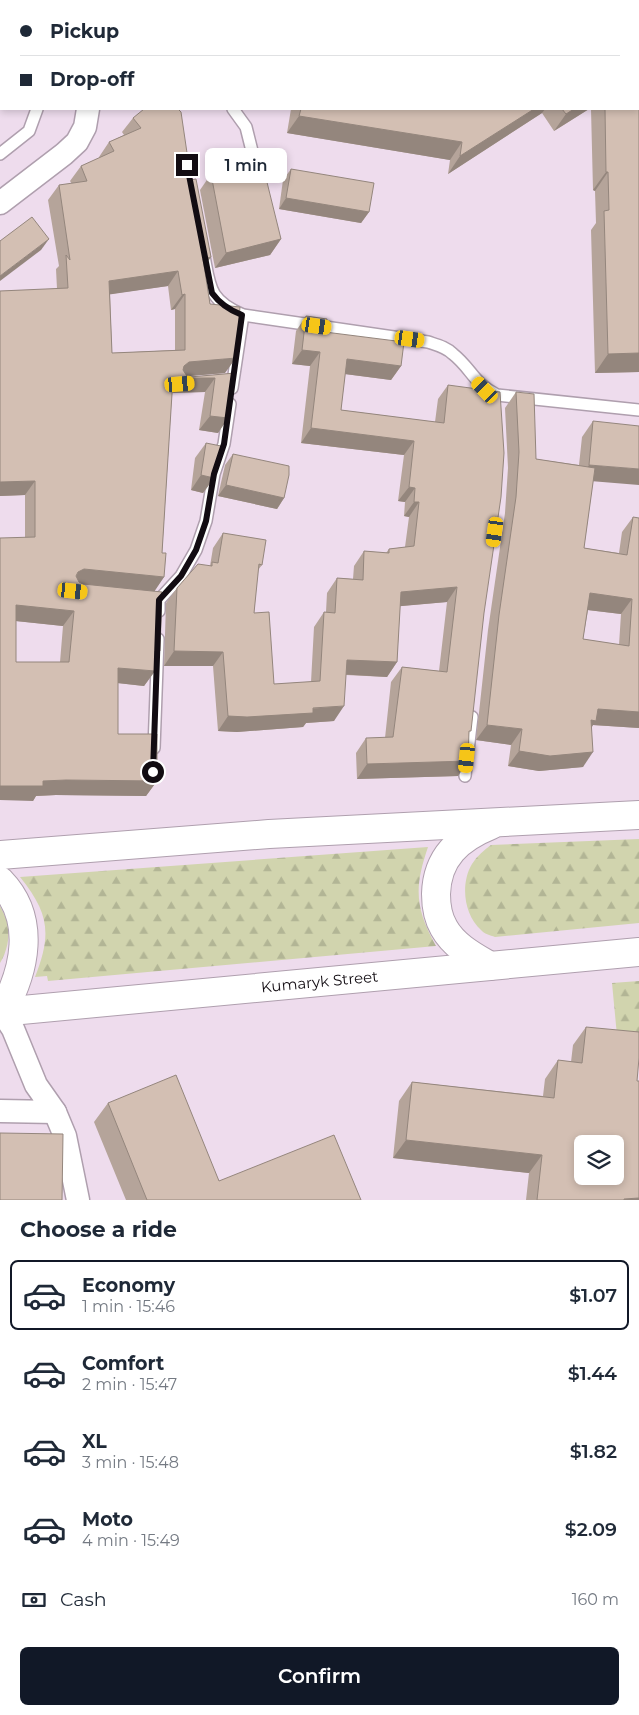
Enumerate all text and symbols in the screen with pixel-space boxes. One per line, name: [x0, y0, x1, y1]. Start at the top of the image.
text: Pickup: [50, 20, 119, 43]
text: Drop-off: [50, 68, 134, 91]
callout: 1 min: [204, 148, 287, 182]
route end: [176, 154, 198, 176]
text: 1 min: [225, 156, 267, 175]
car: [301, 316, 332, 336]
car: [394, 329, 425, 349]
car: [469, 374, 500, 406]
car: [164, 375, 195, 393]
car: [485, 516, 504, 548]
car: [57, 582, 88, 600]
car: [457, 742, 476, 774]
route start: [142, 761, 164, 783]
street label: Kumaryk Street: [260, 967, 379, 996]
map controls: [574, 1135, 624, 1185]
button: layers: [574, 1135, 624, 1185]
text: Choose a ride: [20, 1216, 177, 1243]
icon: car: [22, 1273, 67, 1318]
text: Economy: [82, 1274, 175, 1297]
text: $1.07: [569, 1284, 617, 1307]
text: 1 min · 15:46: [82, 1297, 175, 1316]
icon: car: [22, 1351, 67, 1396]
text: Comfort: [82, 1352, 164, 1375]
text: $1.44: [568, 1362, 617, 1385]
text: 2 min · 15:47: [82, 1375, 177, 1394]
icon: car: [22, 1429, 67, 1474]
text: XL: [82, 1430, 107, 1453]
text: $1.82: [570, 1440, 617, 1463]
text: 3 min · 15:48: [82, 1453, 179, 1472]
icon: car: [22, 1507, 67, 1552]
text: Moto: [82, 1508, 133, 1531]
text: $2.09: [565, 1518, 617, 1541]
text: 4 min · 15:49: [82, 1531, 180, 1550]
icon: cash: [20, 1586, 48, 1614]
text: Cash: [60, 1588, 107, 1611]
text: 160 m: [572, 1590, 619, 1609]
button: Confirm: [20, 1647, 619, 1705]

